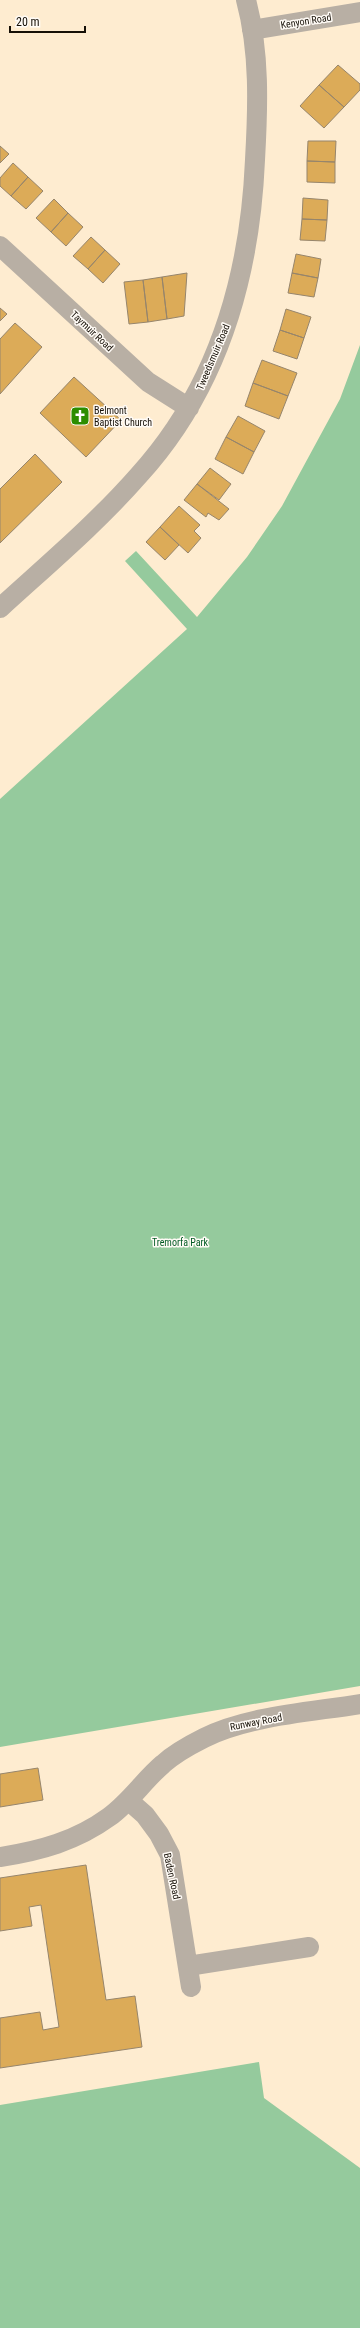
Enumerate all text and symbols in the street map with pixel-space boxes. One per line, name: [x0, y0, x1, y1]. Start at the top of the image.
scale bar: [10, 8, 85, 34]
street label: Kenyon Road: [280, 12, 332, 30]
text: 20 m: [16, 15, 40, 29]
street label: Taymuir Road: [69, 309, 115, 353]
street label: Tweedsmuir Road: [194, 322, 232, 392]
church icon: Belmont Baptist Church: [69, 405, 91, 427]
place label: Belmont Baptist Church: [94, 405, 152, 428]
park label: Tremorfa Park: [152, 1237, 209, 1248]
street label: Runway Road: [229, 1712, 283, 1732]
street label: Baden Road: [162, 1852, 182, 1900]

